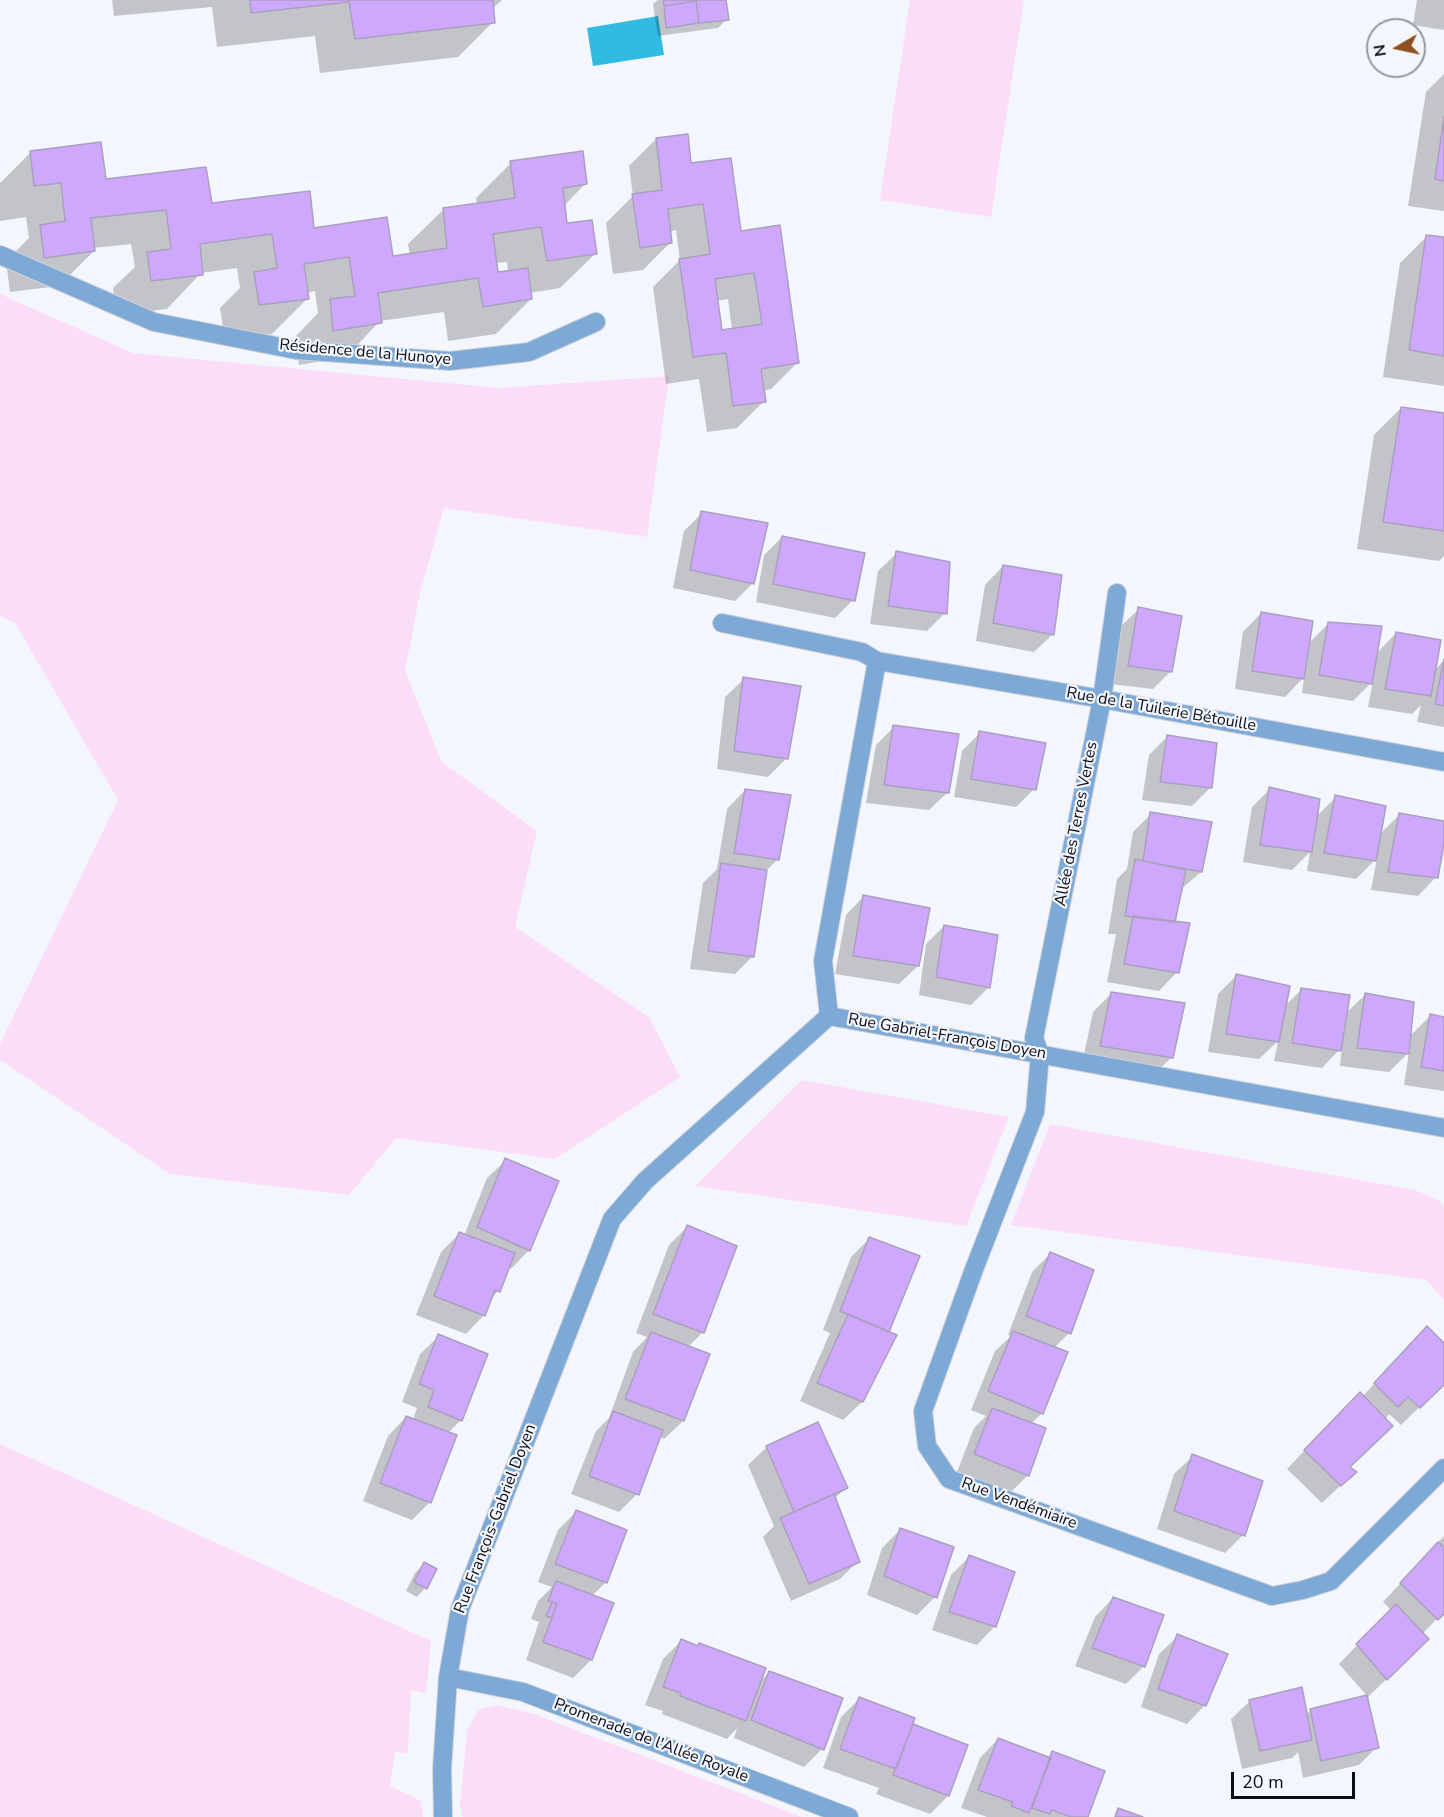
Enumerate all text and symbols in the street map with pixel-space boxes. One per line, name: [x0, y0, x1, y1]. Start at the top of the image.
north arrow: [1366, 18, 1426, 78]
text: N: [1368, 43, 1392, 58]
street label: Résidence de la Hunoye: [278, 336, 452, 370]
street label: Rue de la Tuilerie Bétouille: [1065, 684, 1257, 736]
street label: Allée des Terres Vertes: [1052, 740, 1102, 908]
street label: Rue Gabriel-François Doyen: [846, 1010, 1048, 1064]
street label: Rue François-Gabriel Doyen: [451, 1422, 541, 1616]
street label: Rue Vendémiaire: [959, 1474, 1079, 1534]
street label: Promenade de l'Allée Royale: [551, 1695, 751, 1787]
scale bar: [1234, 1760, 1358, 1798]
text: 20 m: [1242, 1770, 1284, 1794]

